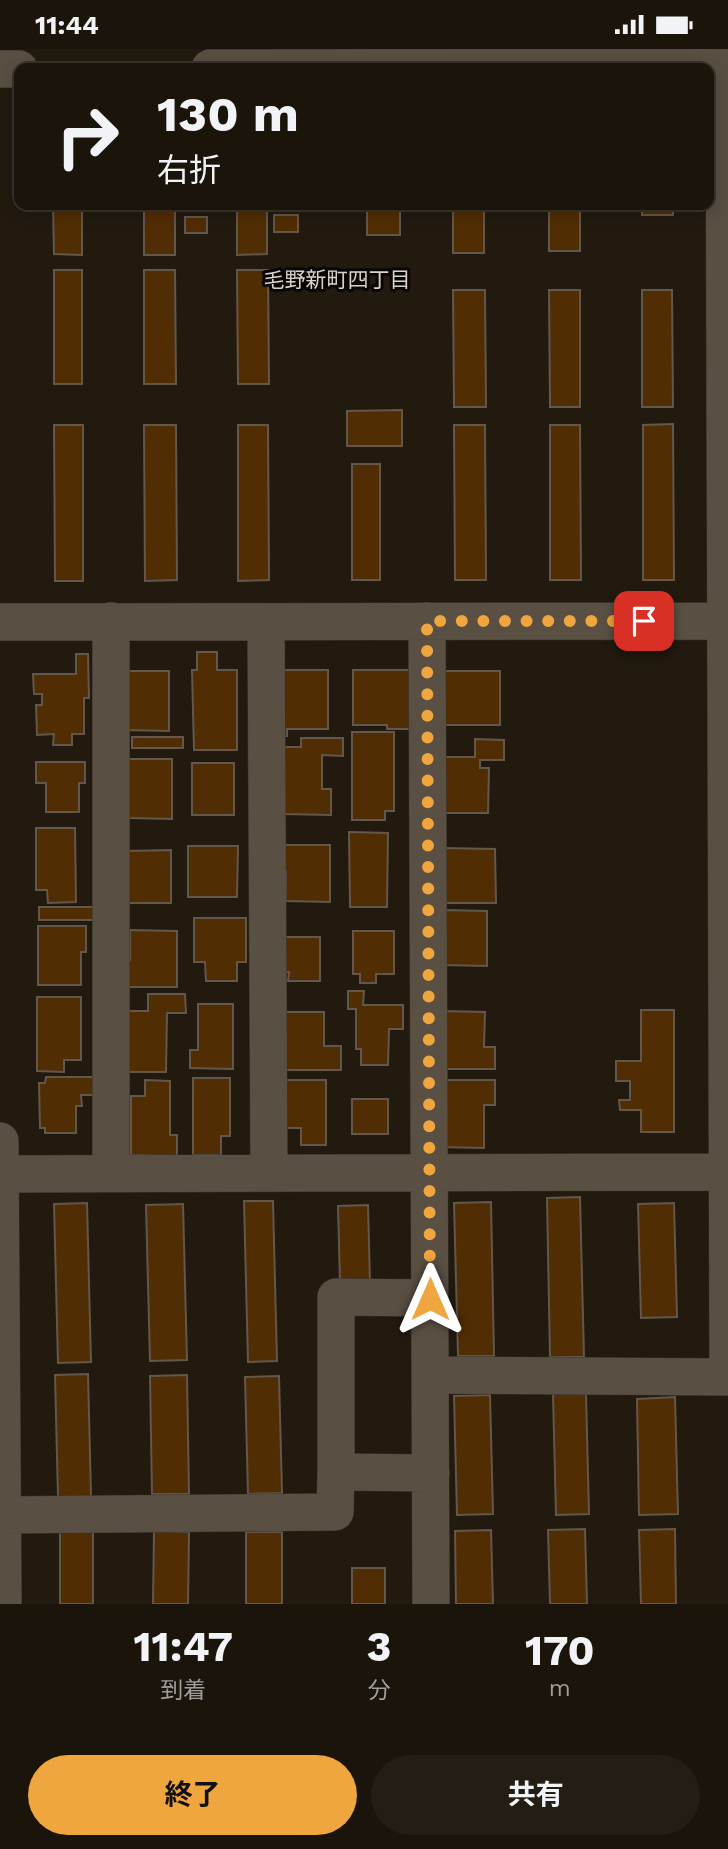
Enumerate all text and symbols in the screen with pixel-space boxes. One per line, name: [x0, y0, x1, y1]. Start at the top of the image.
text: 11:44: [35, 10, 99, 40]
text: 130 m: [157, 85, 299, 143]
icon: right: [42, 91, 133, 182]
text: 右折: [157, 151, 221, 189]
district label: 毛野新町四丁目: [264, 267, 411, 292]
pin: [614, 591, 674, 651]
icon: arrive: [625, 602, 663, 640]
position arrow: [393, 1262, 467, 1336]
text: 11:47: [134, 1622, 233, 1671]
text: 3: [366, 1622, 391, 1671]
text: 170: [525, 1626, 594, 1675]
text: m: [549, 1675, 571, 1702]
text: 到着: [160, 1677, 206, 1704]
text: 分: [367, 1677, 390, 1704]
button: 終了: [28, 1755, 357, 1835]
button: 共有: [371, 1755, 700, 1835]

